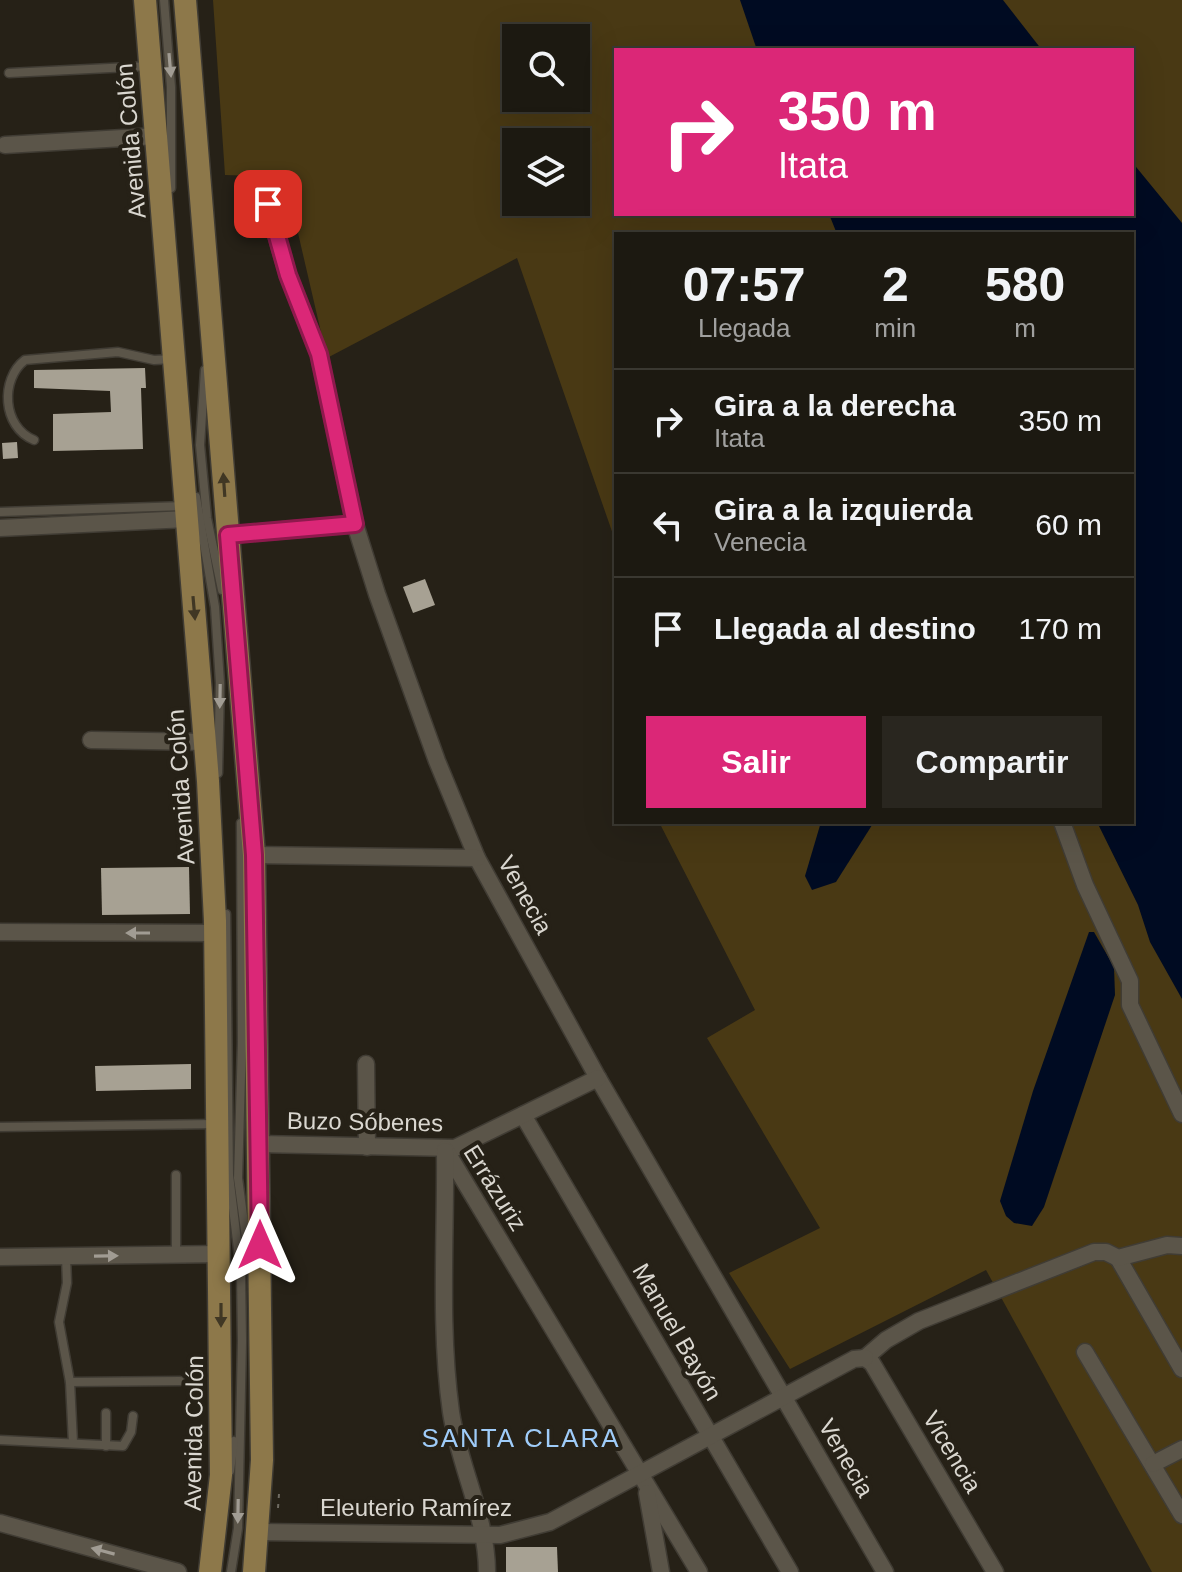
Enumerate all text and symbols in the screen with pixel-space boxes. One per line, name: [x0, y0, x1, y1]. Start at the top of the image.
map controls: [502, 24, 590, 216]
button: search: [502, 24, 590, 112]
one-way arrow: [164, 53, 177, 78]
street label: Avenida Colón: [110, 62, 151, 220]
text: 350 m: [778, 79, 937, 142]
icon: right: [646, 80, 750, 184]
button: layers: [502, 128, 590, 216]
text: Itata: [778, 145, 848, 186]
pin: [234, 170, 302, 238]
icon: arrive: [246, 182, 290, 226]
text: 07:57: [683, 258, 806, 311]
text: 2: [882, 258, 909, 311]
text: 580: [985, 258, 1065, 311]
text: Llegada: [698, 313, 790, 343]
text: min: [874, 313, 916, 343]
text: m: [1014, 313, 1036, 343]
text: Gira a la derecha: [714, 389, 956, 422]
icon: right: [646, 399, 690, 443]
text: 350 m: [1019, 404, 1102, 437]
text: Itata: [714, 423, 765, 453]
one-way arrow: [217, 472, 230, 497]
text: Gira a la izquierda: [714, 493, 972, 526]
icon: left: [646, 503, 690, 547]
text: 60 m: [1035, 508, 1102, 541]
text: Venecia: [714, 527, 807, 557]
one-way arrow: [188, 596, 201, 621]
icon: arrive: [646, 607, 690, 651]
text: Llegada al destino: [714, 612, 976, 645]
text: 170 m: [1019, 612, 1102, 645]
one-way arrow: [214, 684, 226, 709]
street label: Avenida Colón: [162, 708, 199, 866]
button: Salir: [646, 716, 866, 808]
button: Compartir: [882, 716, 1102, 808]
street label: Venecia: [493, 851, 558, 939]
one-way arrow: [125, 927, 150, 939]
street label: Buzo Sóbenes: [287, 1107, 443, 1136]
street label: Errázuriz: [459, 1140, 532, 1236]
position arrow: [218, 1203, 302, 1287]
one-way arrow: [94, 1249, 119, 1262]
street label: Manuel Bayón: [627, 1259, 727, 1405]
one-way arrow: [215, 1303, 227, 1328]
street label: Avenida Colón: [179, 1355, 208, 1511]
street label: Vicencia: [918, 1406, 988, 1498]
street label: Venecia: [813, 1414, 880, 1502]
district label: SANTA CLARA: [421, 1423, 621, 1453]
street label: Eleuterio Ramírez: [320, 1494, 512, 1521]
one-way arrow: [232, 1499, 245, 1524]
one-way arrow: [90, 1545, 115, 1557]

